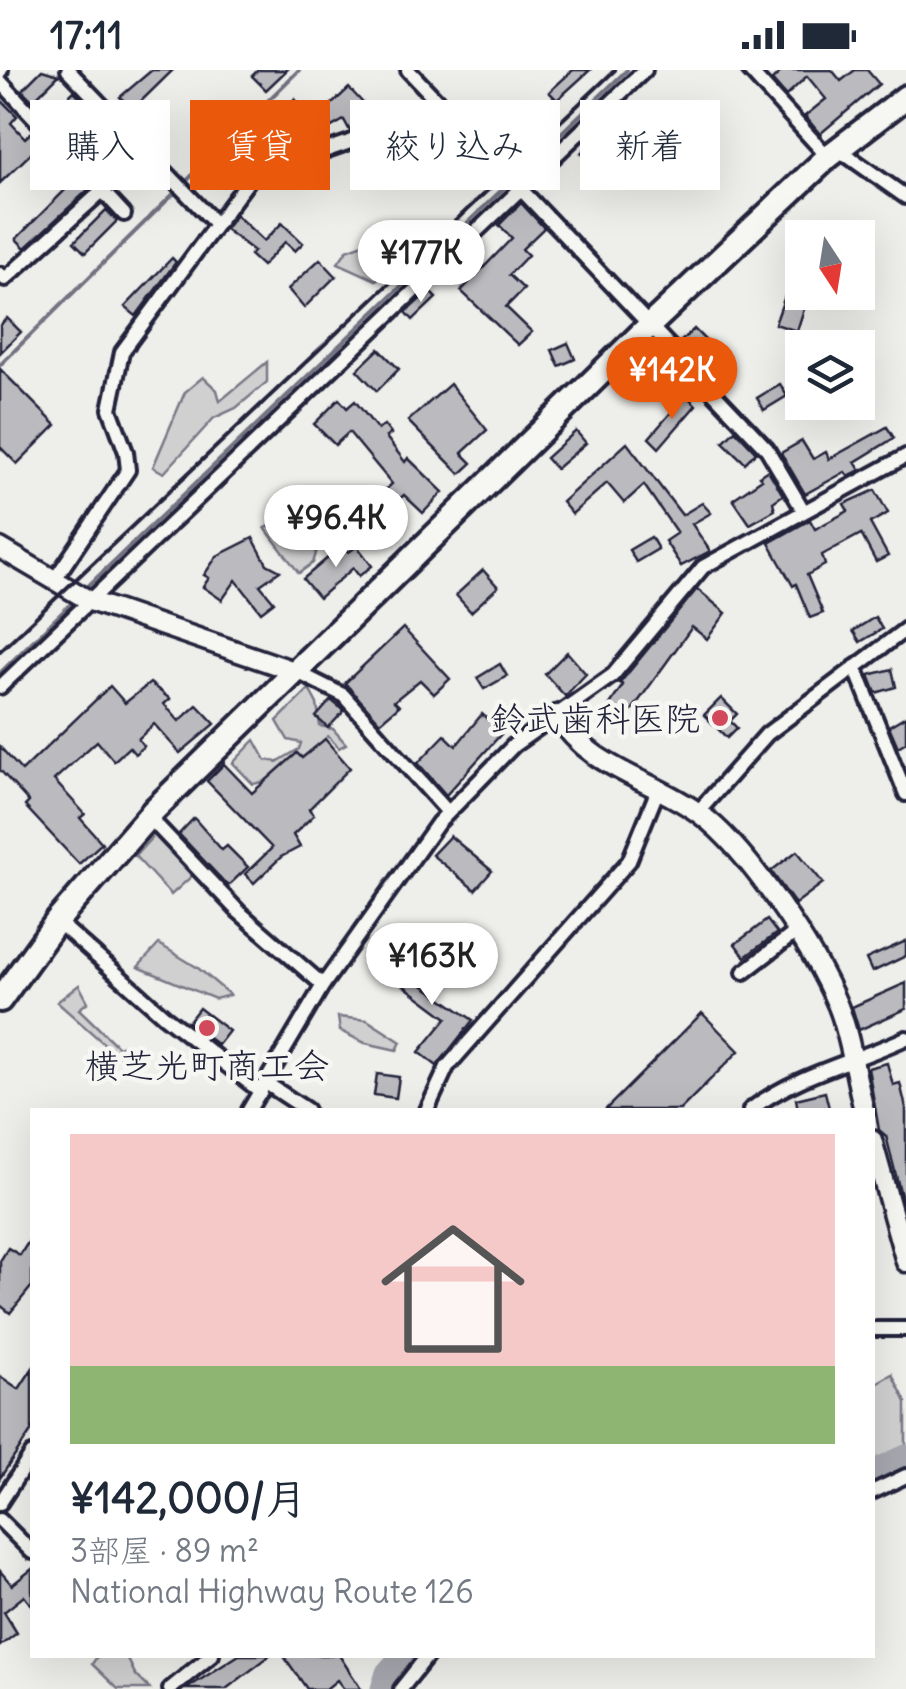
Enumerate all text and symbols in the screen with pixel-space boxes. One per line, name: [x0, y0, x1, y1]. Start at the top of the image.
text: 17:11: [50, 12, 122, 59]
chip: 購入: [30, 100, 170, 190]
chip: 賃貸: [190, 100, 330, 190]
chip: 絞り込み: [350, 100, 560, 190]
chip: 新着: [580, 100, 720, 190]
pin: ¥177K: [351, 220, 491, 305]
north arrow: [785, 220, 875, 310]
map controls: [785, 220, 875, 420]
text: ¥177K: [380, 232, 462, 273]
button: layers: [785, 330, 875, 420]
pin: ¥142K: [602, 337, 742, 422]
text: ¥142K: [628, 349, 716, 390]
pin: ¥96.4K: [255, 485, 417, 570]
text: ¥96.4K: [286, 497, 386, 538]
place label: 鈴武歯科医院: [490, 696, 700, 740]
marker: 鈴武歯科医院: [709, 707, 731, 729]
pin: ¥163K: [362, 923, 502, 1008]
text: ¥163K: [388, 935, 476, 976]
marker: 横芝光町商工会: [196, 1017, 218, 1039]
place label: 横芝光町商工会: [84, 1043, 330, 1087]
icon: home: [363, 1199, 543, 1379]
text: ¥142,000/月: [70, 1472, 307, 1524]
text: 3部屋 · 89 m²: [70, 1530, 259, 1571]
text: National Highway Route 126: [70, 1571, 474, 1612]

